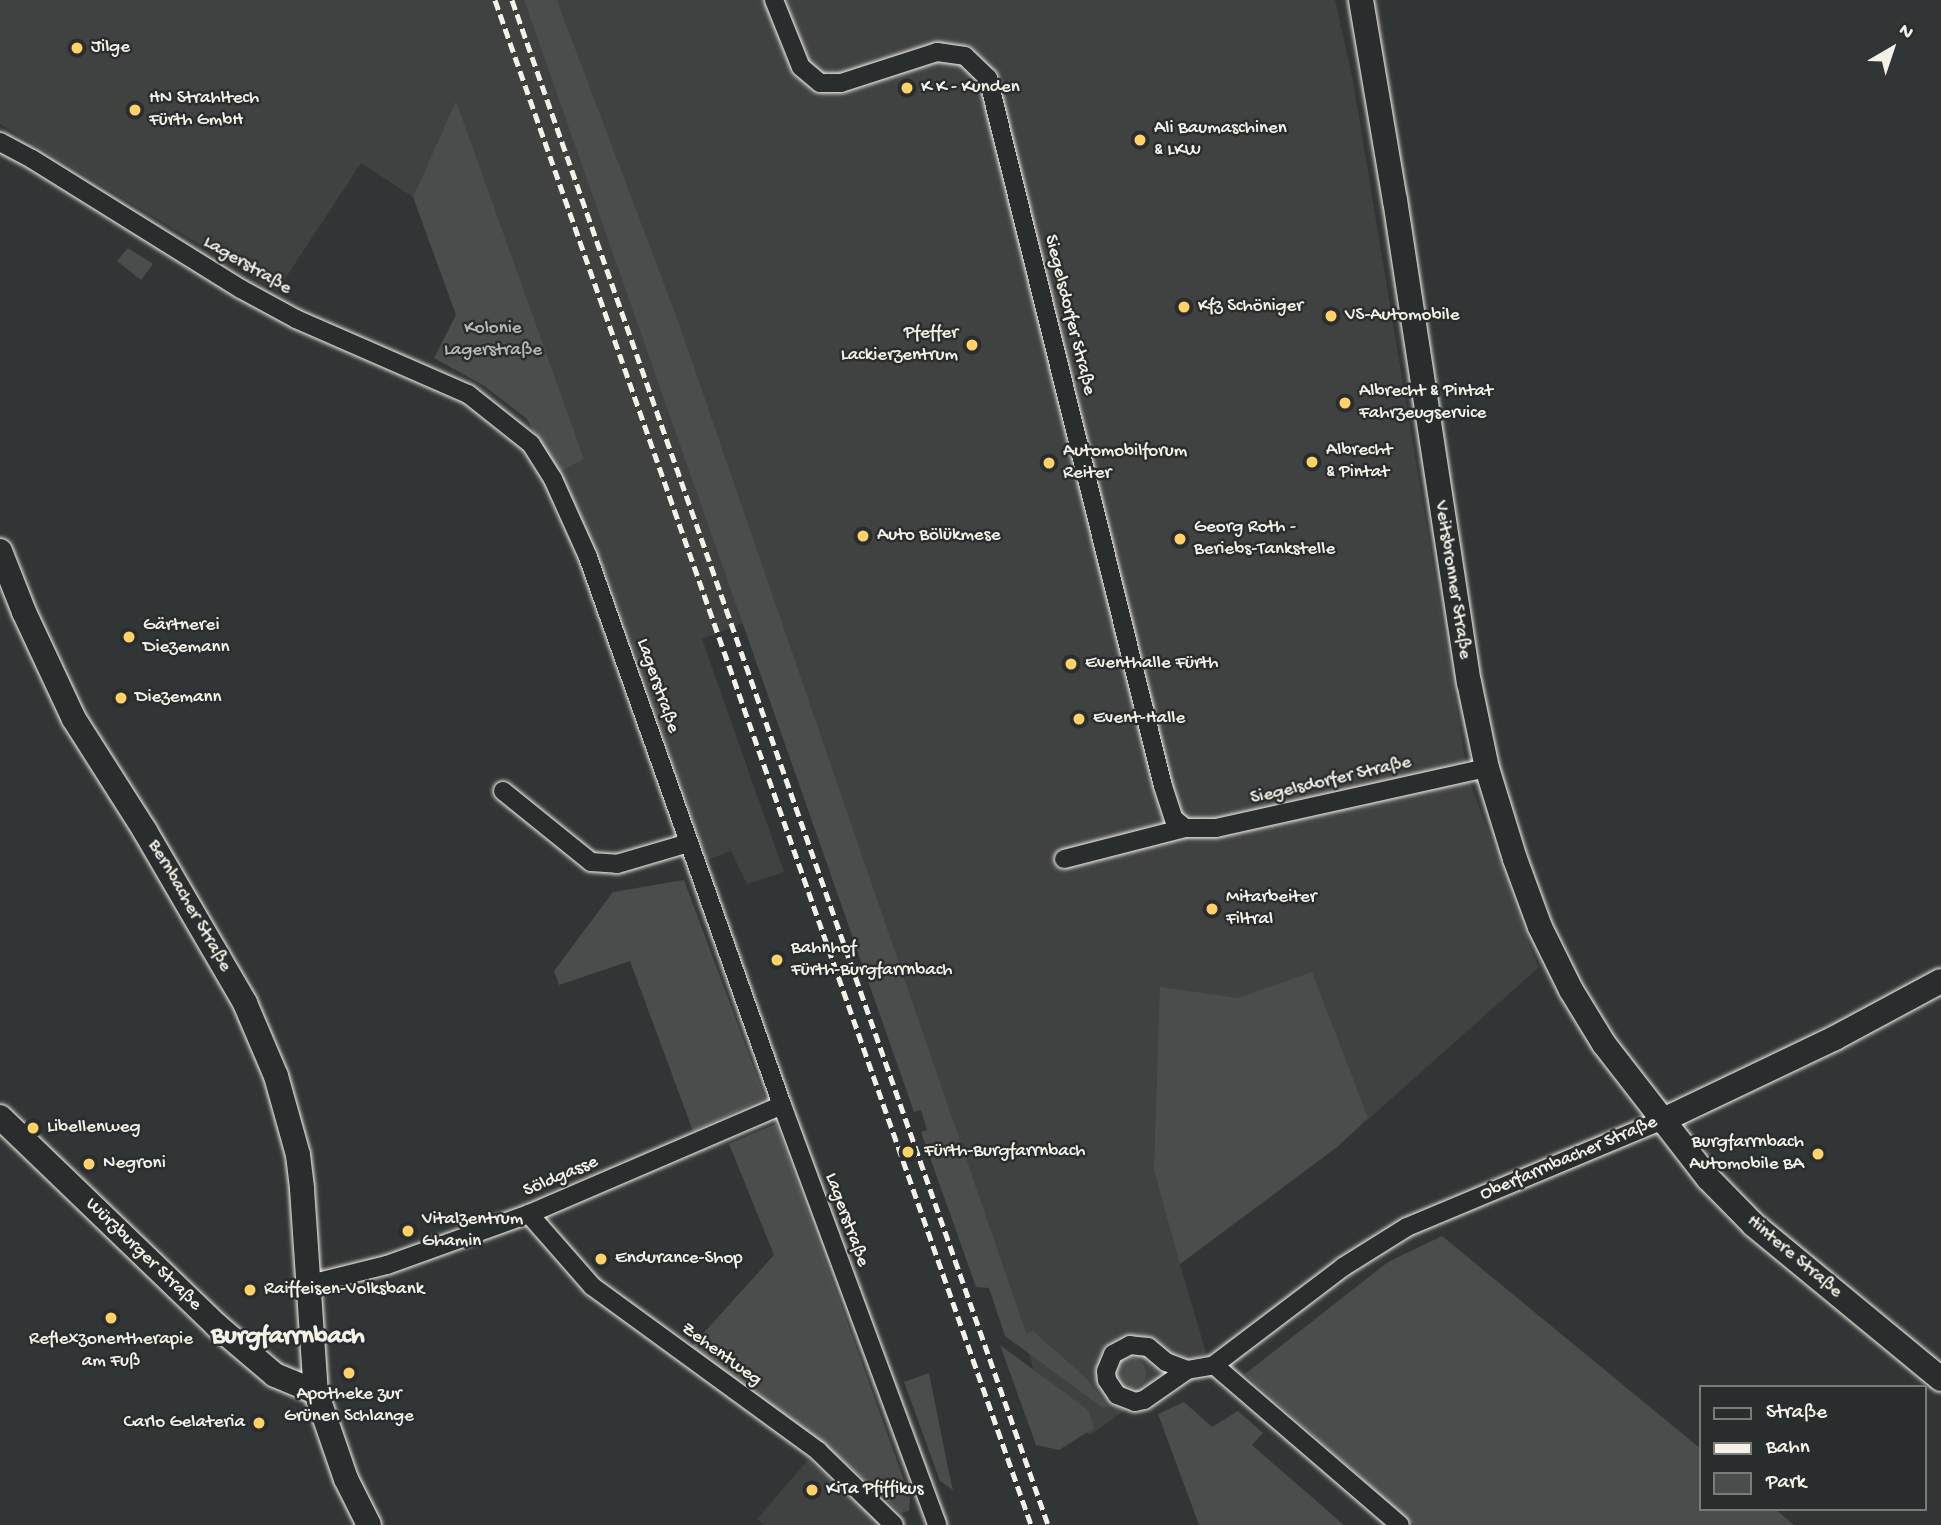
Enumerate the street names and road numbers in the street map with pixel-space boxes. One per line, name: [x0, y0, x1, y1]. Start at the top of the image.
street label: Lagerstraße: [199, 232, 295, 300]
street label: Siegelsdorfer Straße: [1038, 233, 1100, 397]
street label: Veitsbronner Straße: [1428, 499, 1476, 661]
street label: Lagerstraße: [630, 636, 684, 736]
street label: Siegelsdorfer Straße: [1248, 751, 1414, 811]
street label: Bernbacher Straße: [142, 836, 236, 976]
street label: Oberfarrnbacher Straße: [1477, 1111, 1661, 1207]
street label: Söldgasse: [520, 1151, 602, 1203]
street label: Lagerstraße: [818, 1170, 874, 1270]
street label: Würzburger Straße: [80, 1194, 206, 1316]
street label: Hintere Straße: [1742, 1210, 1846, 1304]
street label: Zehentweg: [676, 1318, 766, 1392]

